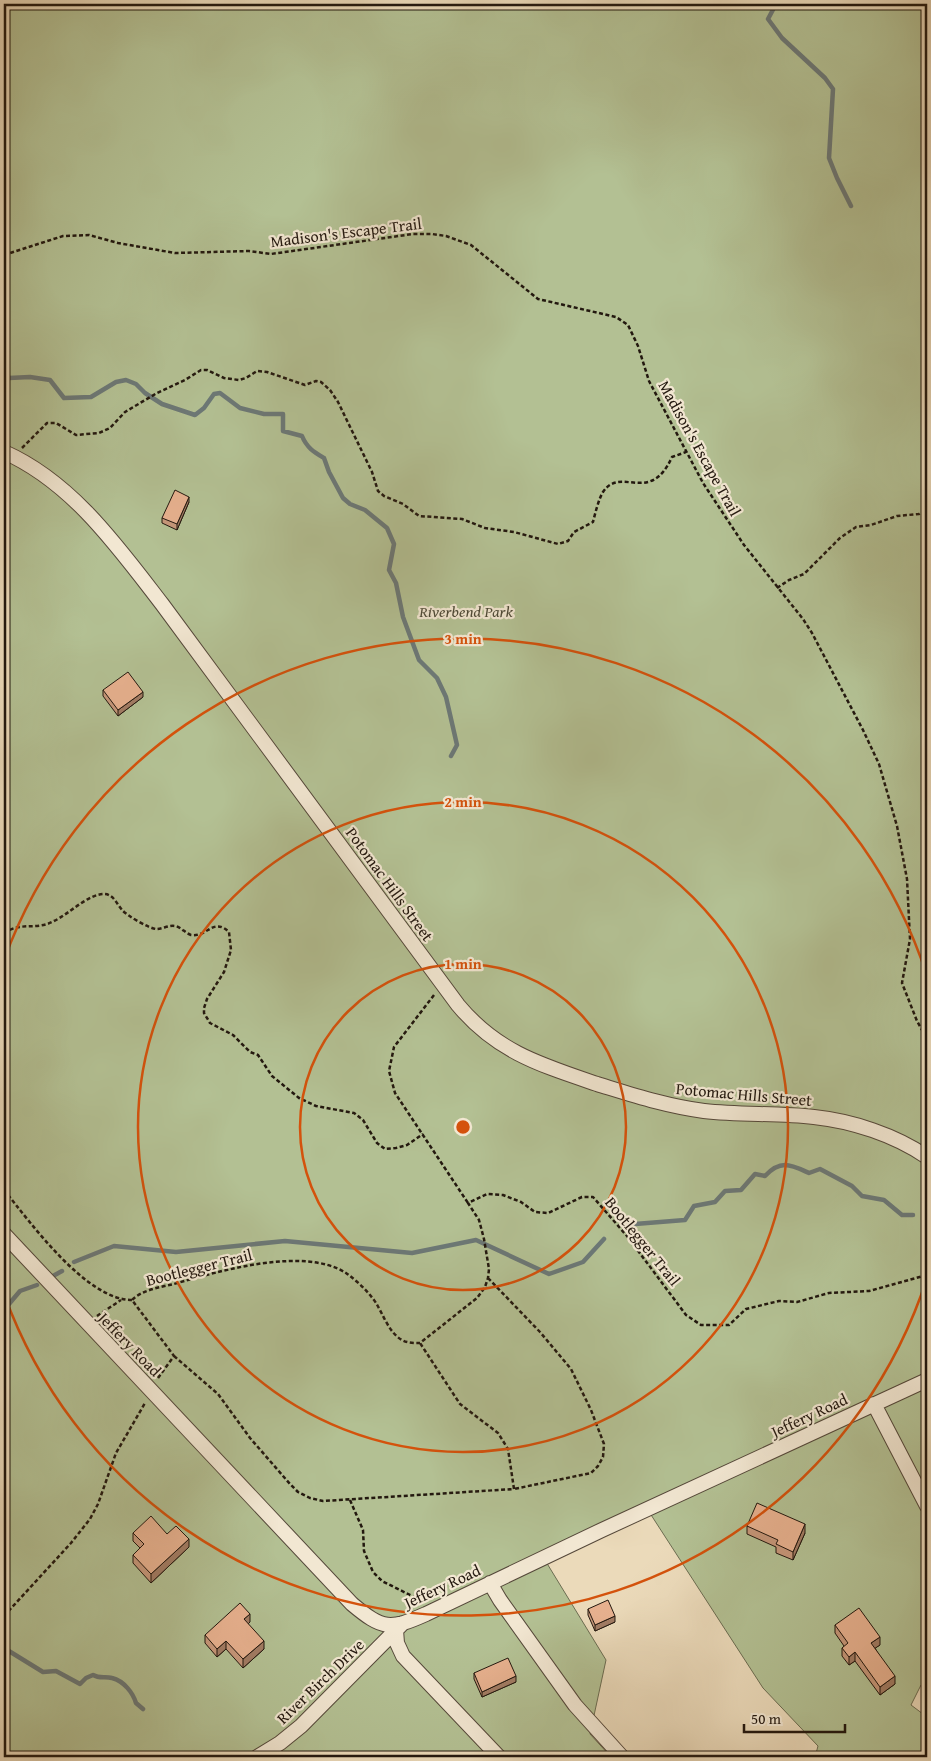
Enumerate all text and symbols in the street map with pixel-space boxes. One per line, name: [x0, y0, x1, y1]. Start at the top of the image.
street label: Madison's Escape Trail: [269, 211, 423, 253]
street label: Madison's Escape Trail: [653, 376, 748, 521]
park label: Riverbend Park: [418, 599, 514, 623]
text: 3 min: [444, 628, 482, 649]
text: 2 min: [444, 791, 482, 812]
street label: Potomac Hills Street: [340, 822, 440, 946]
text: 1 min: [444, 953, 482, 974]
street label: Potomac Hills Street: [675, 1076, 813, 1112]
centre of rings: [454, 1118, 472, 1136]
street label: Bootlegger Trail: [600, 1191, 687, 1291]
street label: Bootlegger Trail: [143, 1242, 255, 1292]
street label: Jeffery Road: [92, 1305, 167, 1382]
street label: Jeffery Road: [765, 1387, 852, 1444]
street label: Jeffery Road: [398, 1558, 485, 1615]
street label: River Birch Drive: [271, 1633, 369, 1729]
scale bar: [744, 1701, 845, 1733]
text: 50 m: [751, 1708, 782, 1729]

